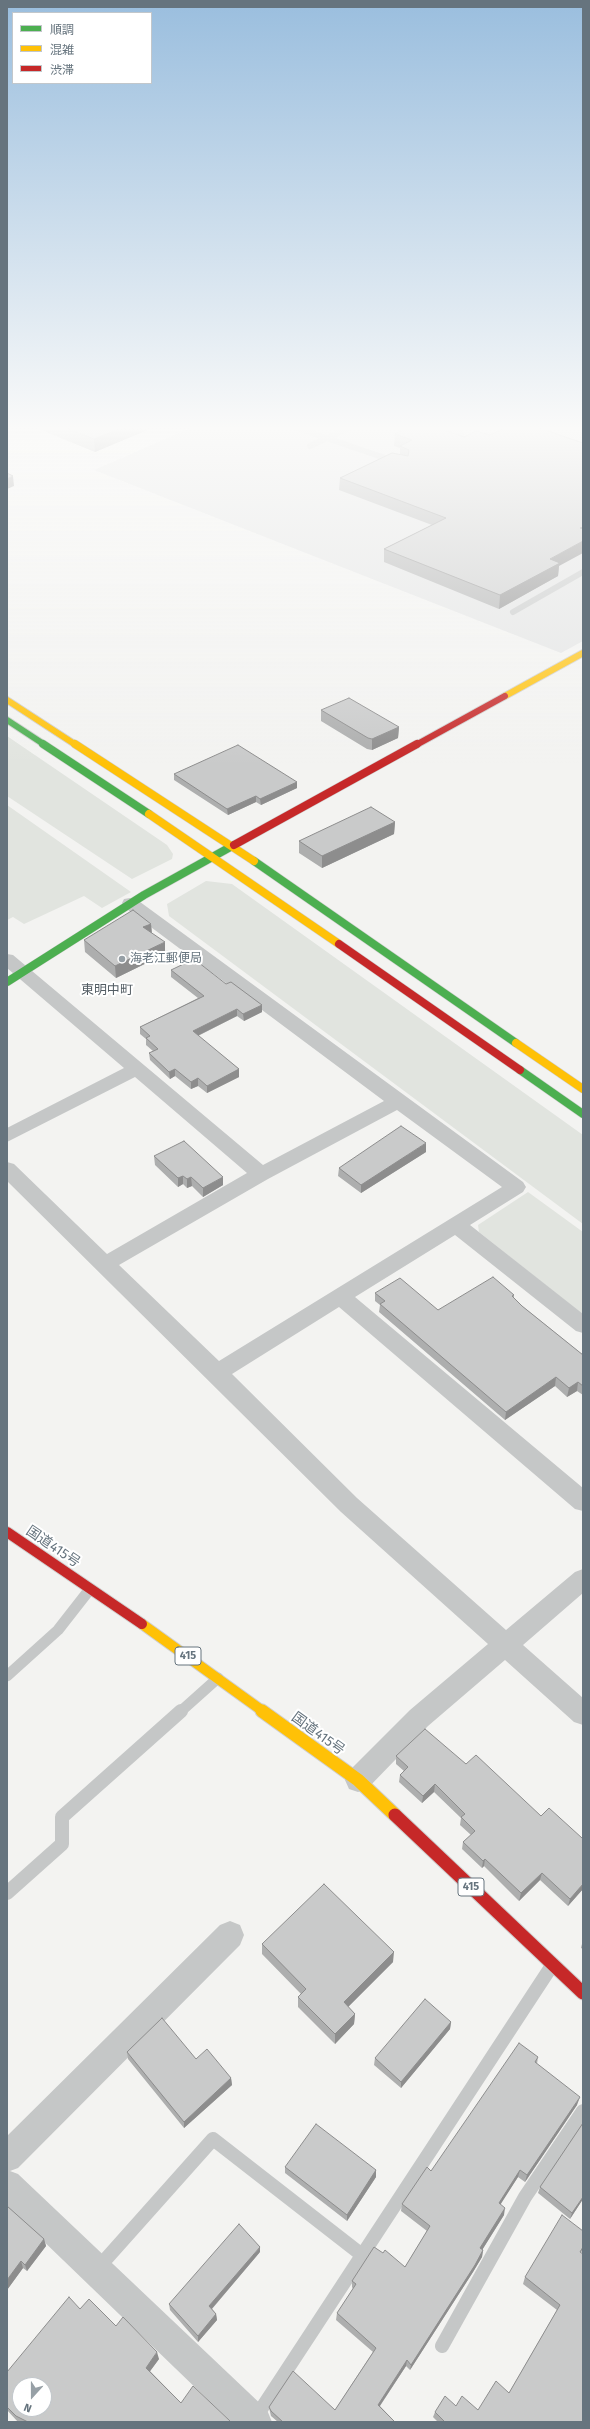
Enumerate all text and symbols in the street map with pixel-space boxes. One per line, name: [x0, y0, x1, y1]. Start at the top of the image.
legend: [12, 12, 152, 84]
text: 順調: [50, 23, 74, 37]
text: 混雑: [50, 43, 74, 57]
text: 渋滞: [50, 63, 74, 77]
place label: 海老江郵便局: [130, 952, 202, 966]
marker: 海老江郵便局: [117, 954, 127, 964]
district label: 東明中町: [81, 982, 133, 998]
street label: 国道415号: [23, 1523, 83, 1571]
road number: 415: [175, 1647, 201, 1665]
street label: 国道415号: [288, 1709, 348, 1759]
road number: 415: [458, 1878, 484, 1896]
north arrow: [12, 2377, 52, 2417]
text: N: [22, 2400, 34, 2415]

